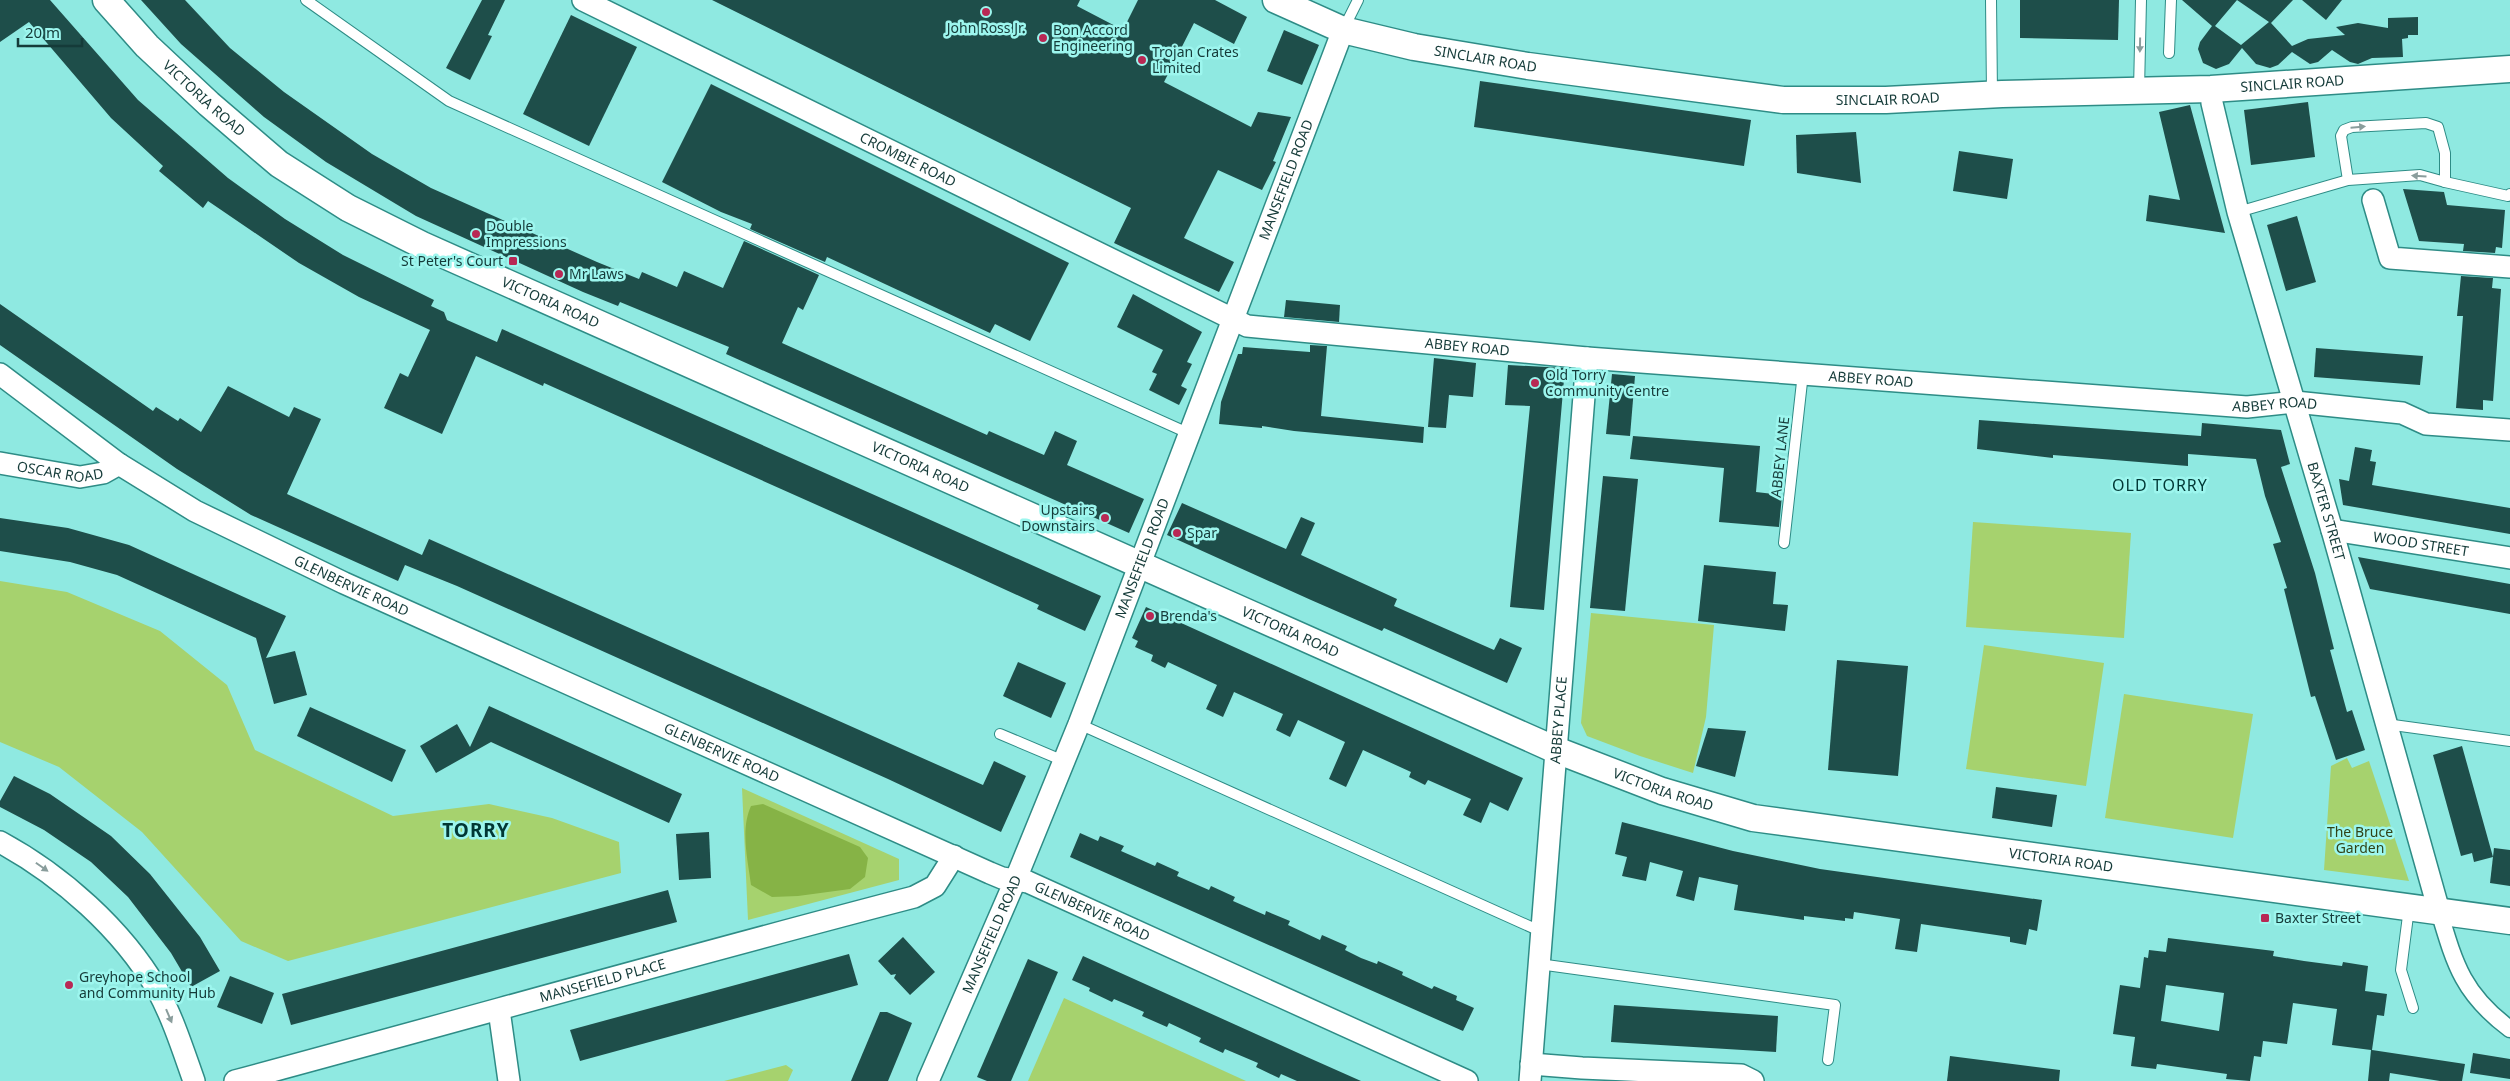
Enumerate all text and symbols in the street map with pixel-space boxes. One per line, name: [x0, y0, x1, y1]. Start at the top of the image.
marker: John Ross Jr.: [980, 6, 992, 18]
scale bar: [18, 15, 81, 47]
place label: John Ross Jr.: [945, 18, 1025, 37]
place label: Bon Accord Engineering: [1053, 20, 1133, 55]
text: 20 m: [25, 22, 60, 42]
marker: Bon Accord Engineering: [1037, 32, 1049, 44]
one-way arrow: [2136, 37, 2144, 53]
street label: SINCLAIR ROAD: [1433, 41, 1538, 76]
place label: Trojan Crates Limited: [1152, 42, 1239, 77]
marker: Trojan Crates Limited: [1136, 54, 1148, 66]
street label: VICTORIA ROAD: [159, 56, 250, 140]
street label: SINCLAIR ROAD: [2240, 70, 2345, 96]
street label: SINCLAIR ROAD: [1836, 87, 1940, 109]
street label: MANSEFIELD ROAD: [1254, 117, 1317, 242]
one-way arrow: [2351, 122, 2367, 130]
street label: CROMBIE ROAD: [857, 127, 960, 191]
one-way arrow: [2411, 172, 2427, 180]
place label: Double Impressions: [486, 216, 567, 251]
marker: Double Impressions: [470, 228, 482, 240]
place label: St Peter's Court: [401, 251, 503, 270]
marker: St Peter's Court: [507, 255, 519, 267]
place label: Mr Laws: [569, 264, 624, 283]
marker: Mr Laws: [553, 268, 565, 280]
street label: VICTORIA ROAD: [499, 272, 603, 332]
street label: ABBEY ROAD: [1424, 333, 1511, 360]
place label: Old Torry Community Centre: [1545, 365, 1669, 400]
street label: ABBEY ROAD: [1828, 366, 1914, 391]
marker: Old Torry Community Centre: [1529, 377, 1541, 389]
street label: ABBEY ROAD: [2232, 392, 2318, 416]
street label: ABBEY LANE: [1766, 416, 1793, 498]
street label: VICTORIA ROAD: [869, 436, 973, 497]
street label: OSCAR ROAD: [16, 456, 105, 487]
street label: BAXTER STREET: [2303, 459, 2350, 563]
district label: OLD TORRY: [2112, 474, 2208, 496]
street label: MANSEFIELD ROAD: [1110, 495, 1173, 621]
place label: Upstairs Downstairs: [1021, 500, 1095, 535]
marker: Upstairs Downstairs: [1099, 512, 1111, 524]
place label: Spar: [1187, 523, 1217, 542]
marker: Spar: [1171, 527, 1183, 539]
street label: WOOD STREET: [2372, 527, 2470, 560]
street label: GLENBERVIE ROAD: [291, 550, 412, 620]
street label: VICTORIA ROAD: [1239, 601, 1343, 661]
place label: Brenda's: [1160, 606, 1217, 625]
marker: Brenda's: [1144, 610, 1156, 622]
street label: ABBEY PLACE: [1545, 676, 1571, 765]
street label: GLENBERVIE ROAD: [661, 718, 783, 786]
street label: VICTORIA ROAD: [1610, 763, 1716, 815]
district label: TORRY: [442, 817, 510, 843]
park label: The Bruce Garden: [2327, 822, 2393, 857]
street label: VICTORIA ROAD: [2008, 843, 2114, 876]
one-way arrow: [35, 862, 49, 872]
street label: MANSEFIELD ROAD: [957, 872, 1025, 996]
street label: GLENBERVIE ROAD: [1032, 876, 1153, 945]
place label: Baxter Street: [2275, 908, 2361, 927]
marker: Baxter Street: [2259, 912, 2271, 924]
street label: MANSEFIELD PLACE: [537, 954, 668, 1006]
place label: Greyhope School and Community Hub: [79, 967, 216, 1002]
marker: Greyhope School and Community Hub: [63, 979, 75, 991]
one-way arrow: [165, 1009, 173, 1023]

